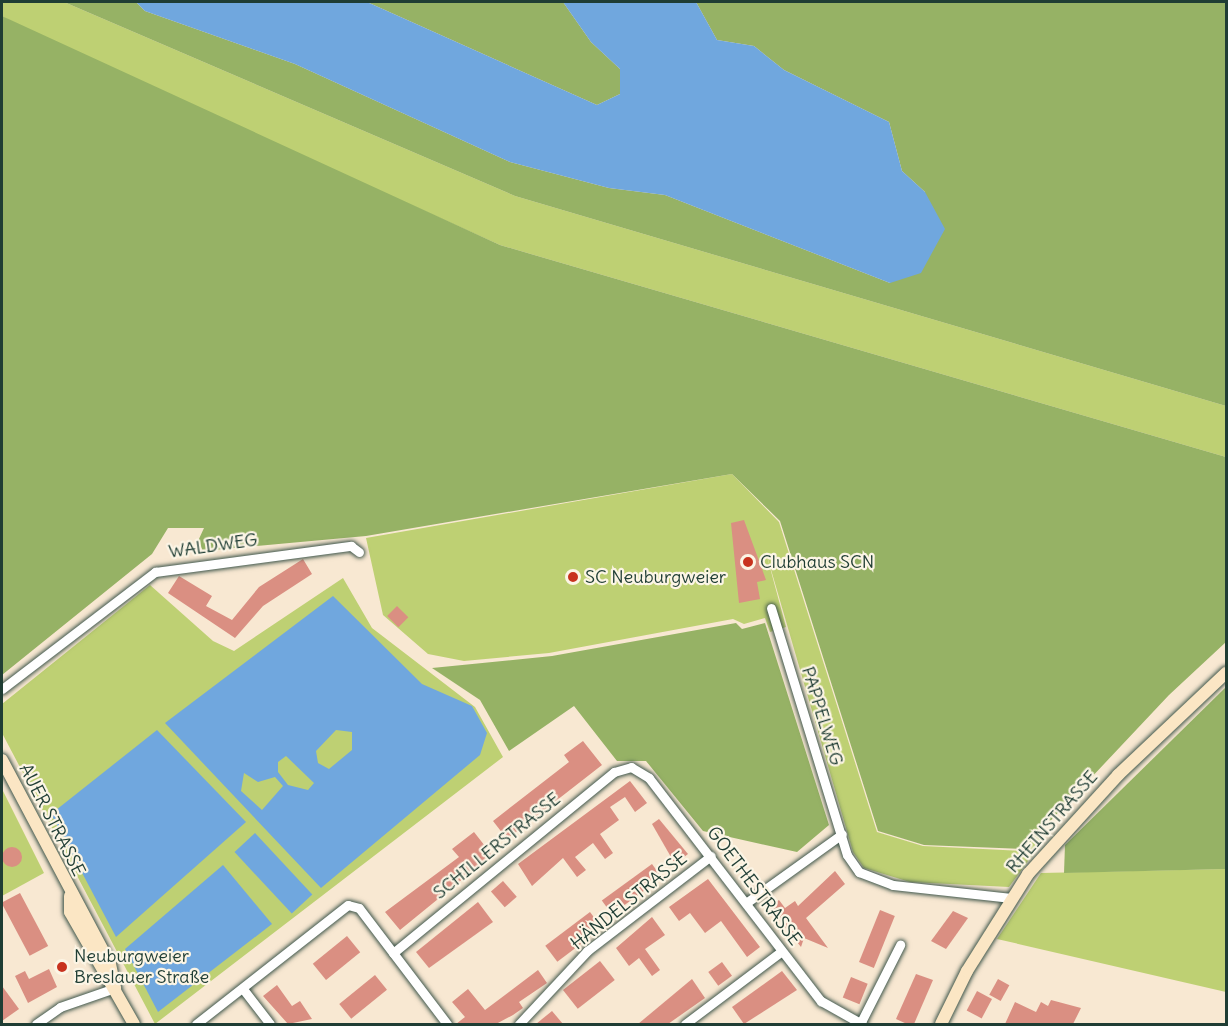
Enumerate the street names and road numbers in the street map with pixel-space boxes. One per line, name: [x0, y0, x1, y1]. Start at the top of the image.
street label: WALDWEG: [167, 529, 259, 563]
street label: PAPPELWEG: [797, 664, 847, 768]
street label: AUER STRASSE: [14, 760, 90, 880]
street label: RHEINSTRASSE: [1002, 767, 1102, 877]
street label: SCHILLERSTRASSE: [429, 788, 565, 904]
street label: GOETHESTRASSE: [702, 822, 806, 950]
street label: HÄNDELSTRASSE: [567, 848, 691, 954]

